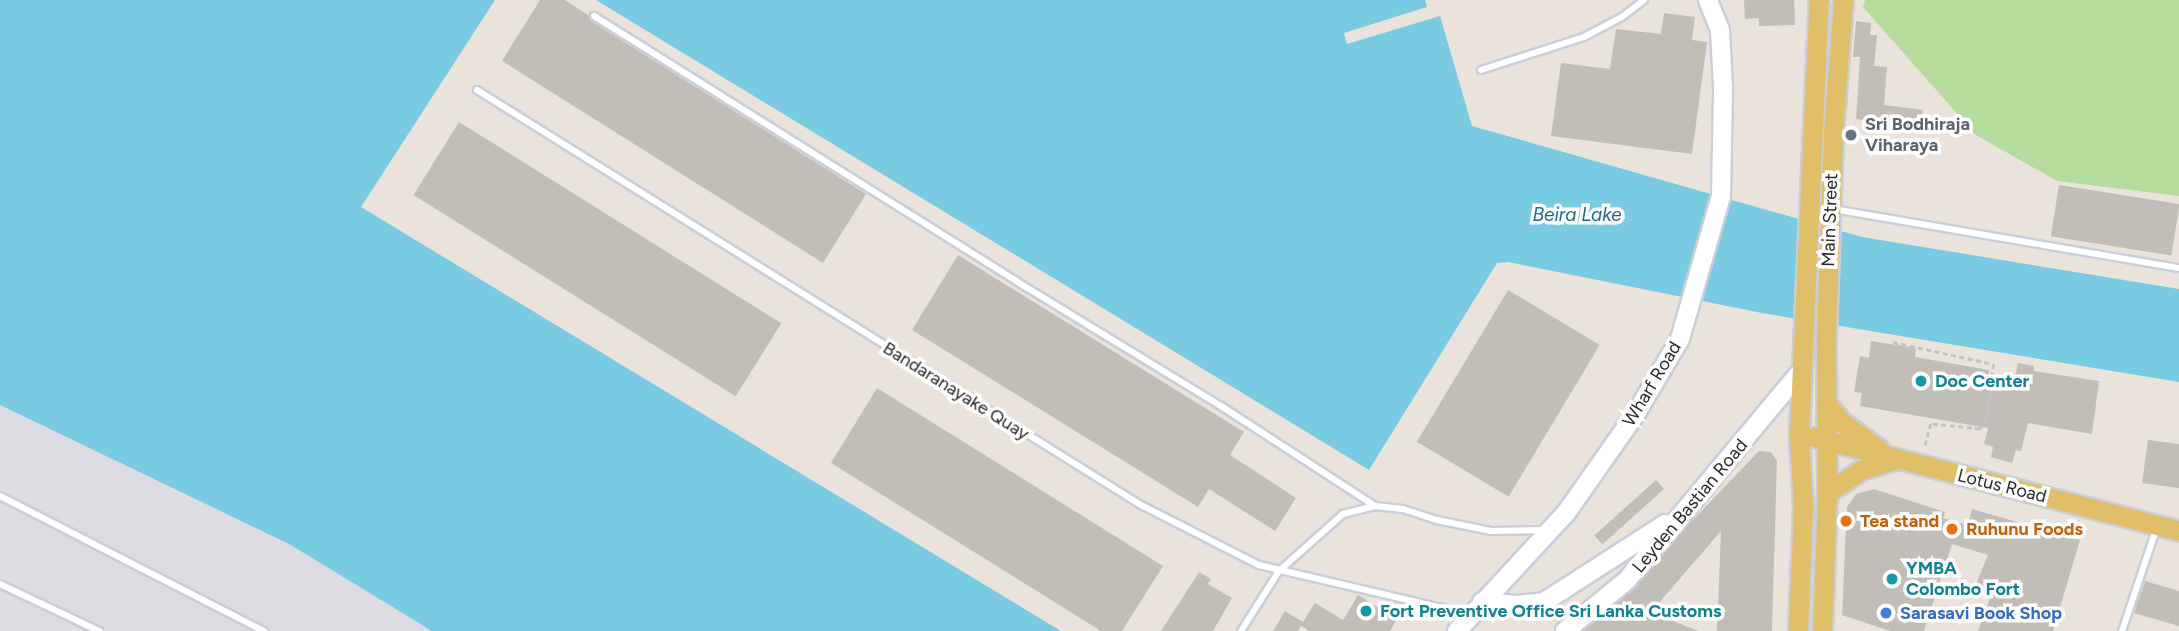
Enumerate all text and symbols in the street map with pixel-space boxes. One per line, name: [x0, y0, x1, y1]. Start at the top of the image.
place label: Sri Bodhiraja Viharaya: [1865, 114, 1970, 156]
marker: Sri Bodhiraja Viharaya: [1843, 127, 1859, 143]
street label: Main Street: [1818, 173, 1842, 267]
water label: Beira Lake: [1532, 204, 1622, 226]
street label: Bandaranayake Quay: [879, 337, 1033, 445]
street label: Wharf Road: [1618, 338, 1686, 430]
place label: Doc Center: [1935, 370, 2029, 392]
marker: Doc Center: [1913, 373, 1929, 389]
street label: Leyden Bastian Road: [1628, 435, 1752, 577]
street label: Lotus Road: [1955, 465, 2049, 507]
place label: Tea stand: [1860, 510, 1939, 532]
marker: Tea stand: [1838, 513, 1854, 529]
place label: Ruhunu Foods: [1966, 518, 2083, 540]
marker: Ruhunu Foods: [1944, 521, 1960, 537]
place label: YMBA Colombo Fort: [1906, 558, 2020, 600]
marker: YMBA Colombo Fort: [1884, 571, 1900, 587]
place label: Fort Preventive Office Sri Lanka Customs: [1380, 600, 1721, 622]
place label: Sarasavi Book Shop: [1900, 602, 2062, 624]
marker: Fort Preventive Office Sri Lanka Customs: [1358, 603, 1374, 619]
marker: Sarasavi Book Shop: [1878, 605, 1894, 621]

